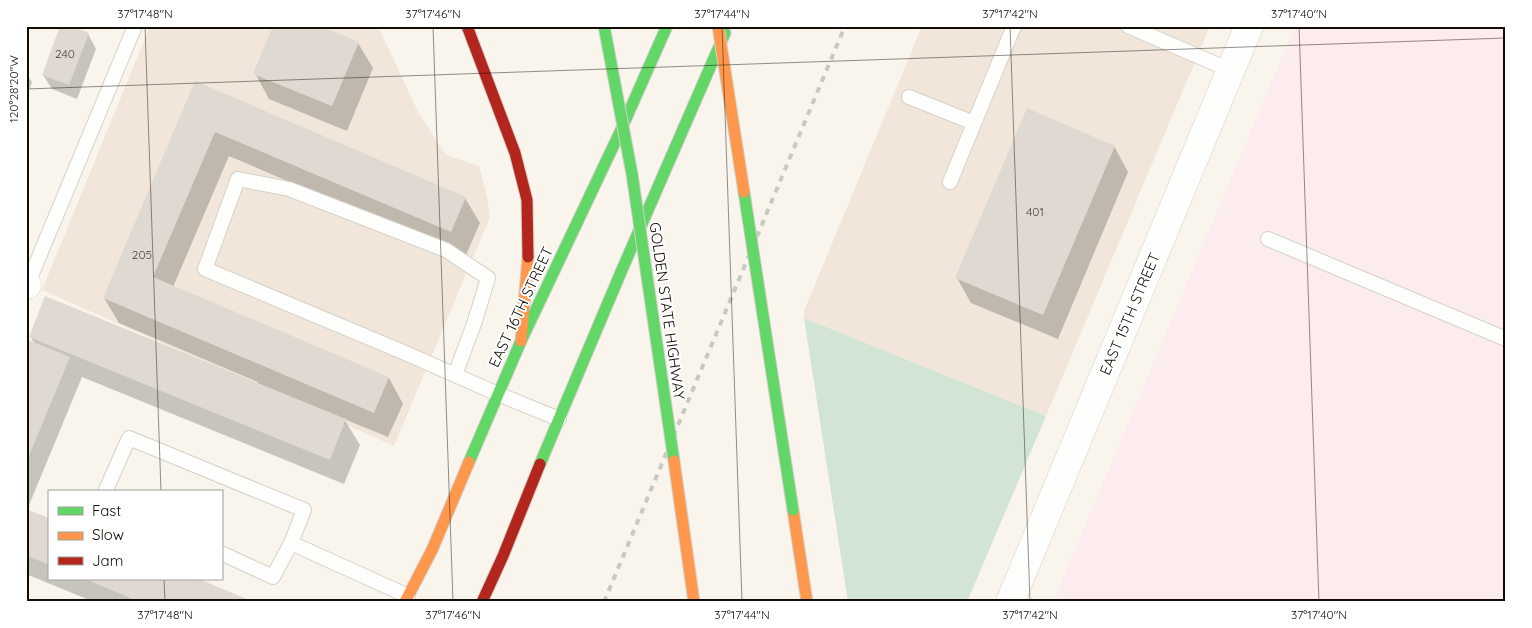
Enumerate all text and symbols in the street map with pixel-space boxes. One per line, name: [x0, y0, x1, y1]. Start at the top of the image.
text: 37°17'48"N: [117, 6, 173, 21]
text: 37°17'46"N: [405, 6, 461, 21]
text: 37°17'44"N: [694, 6, 750, 21]
text: 37°17'42"N: [982, 6, 1038, 21]
text: 37°17'40"N: [1271, 6, 1327, 21]
house number: 240: [55, 46, 75, 61]
text: 120°28'20"W: [6, 55, 21, 123]
house number: 401: [1026, 204, 1044, 219]
street label: GOLDEN STATE HIGHWAY: [646, 221, 689, 401]
street label: EAST 16TH STREET: [484, 243, 557, 370]
house number: 205: [132, 247, 152, 262]
street label: EAST 15TH STREET: [1095, 250, 1164, 378]
legend: [48, 490, 222, 580]
text: Fast: [92, 501, 121, 520]
text: Slow: [92, 525, 124, 544]
text: Jam: [92, 551, 123, 570]
text: 37°17'48"N: [137, 607, 193, 622]
text: 37°17'46"N: [425, 607, 481, 622]
text: 37°17'44"N: [714, 607, 770, 622]
text: 37°17'42"N: [1002, 607, 1058, 622]
text: 37°17'40"N: [1291, 607, 1347, 622]

